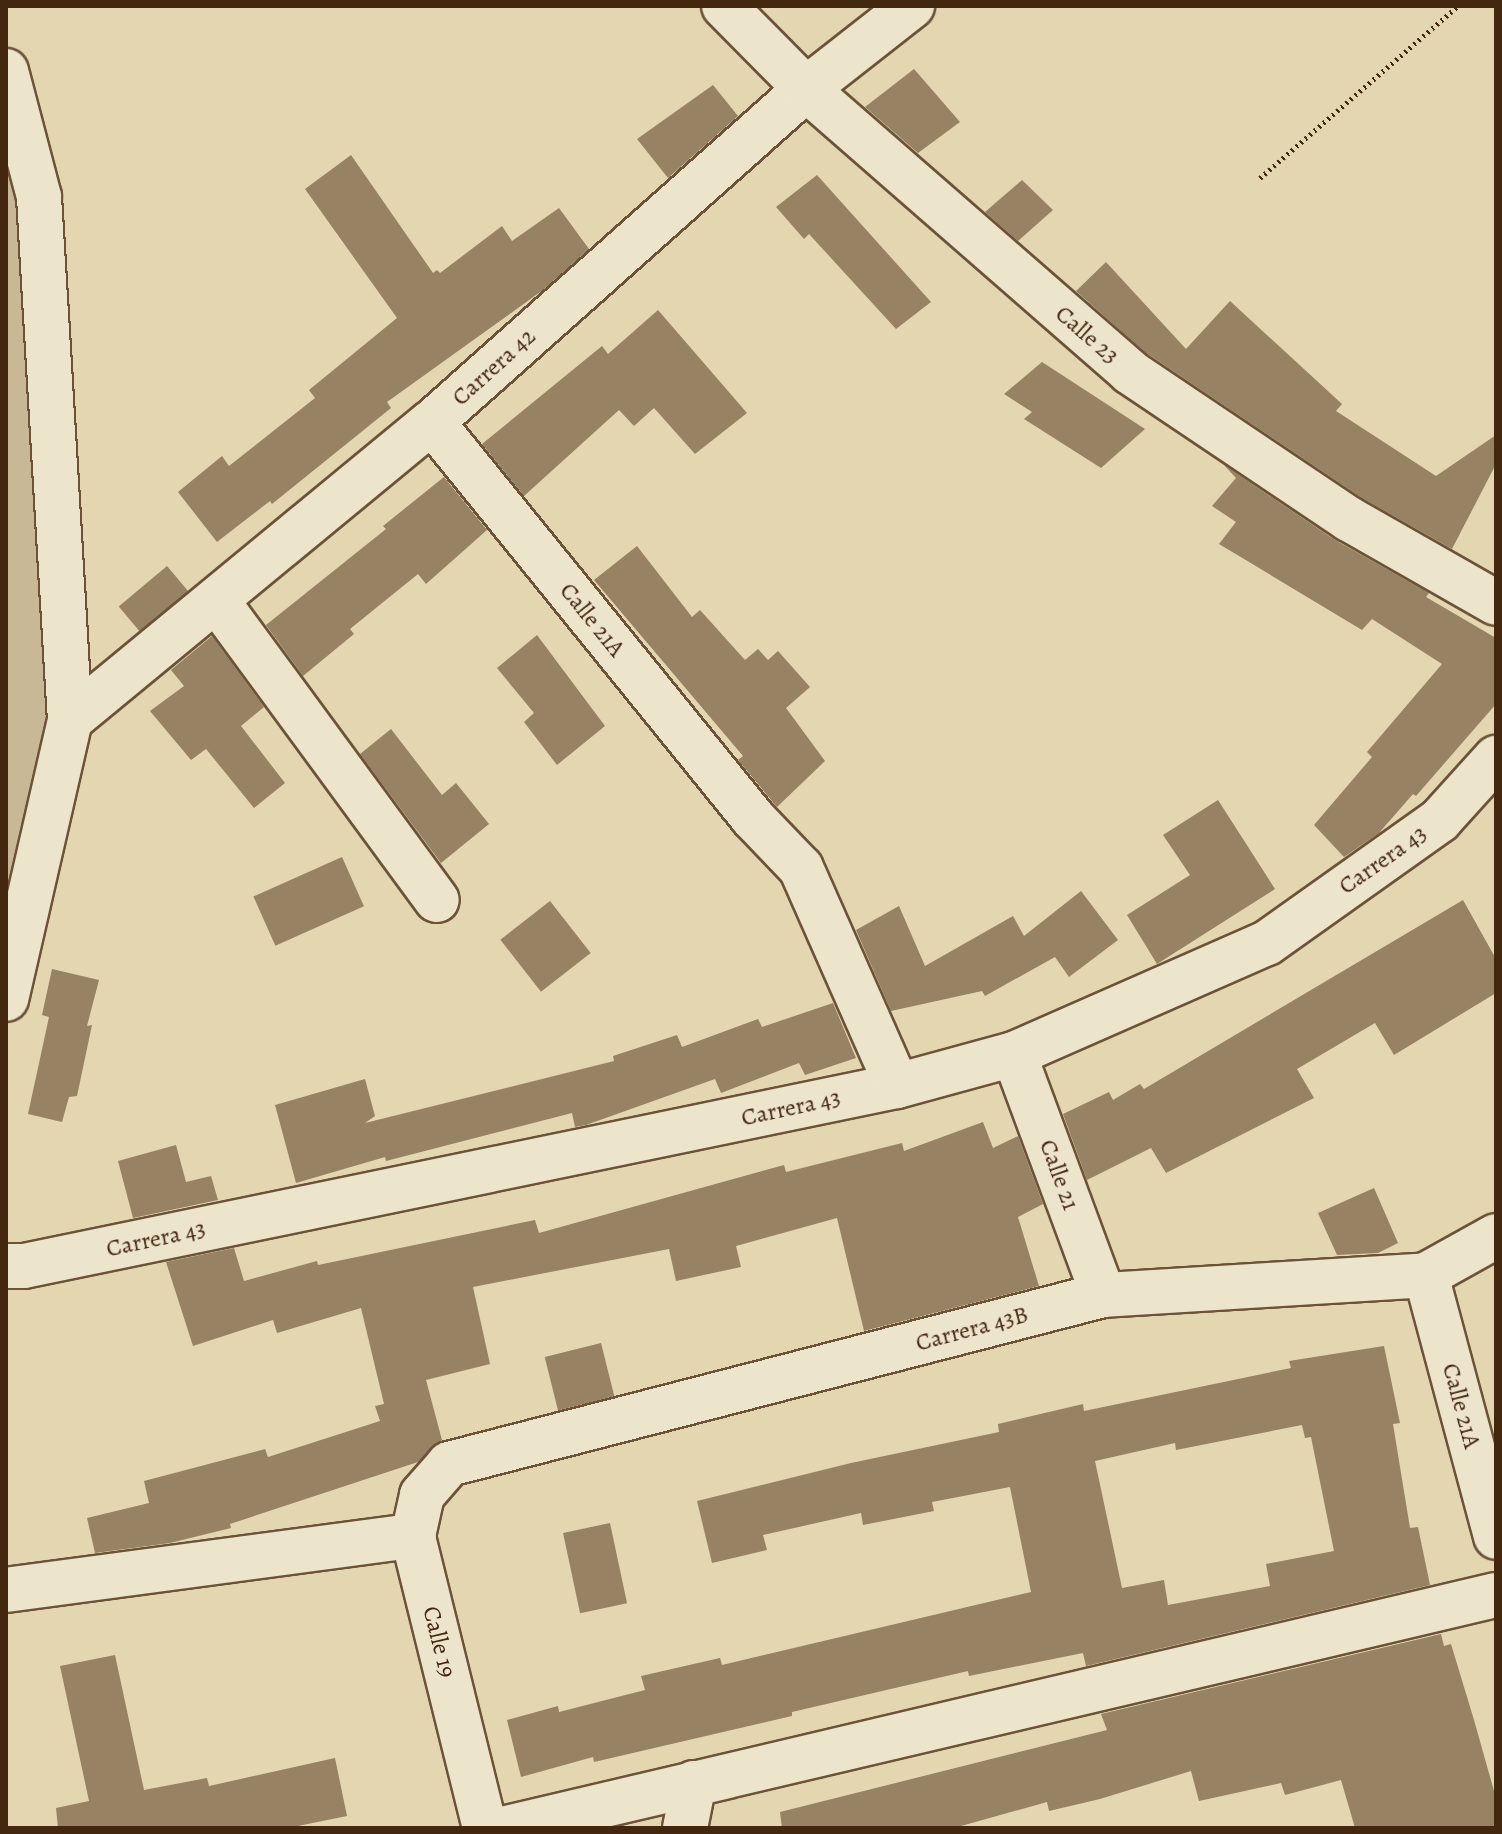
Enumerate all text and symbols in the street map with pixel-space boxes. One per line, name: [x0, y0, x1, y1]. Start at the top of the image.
street label: Calle 23: [1049, 300, 1125, 370]
street label: Carrera 42: [446, 322, 542, 412]
street label: Calle 21A: [553, 577, 631, 663]
street label: Carrera 43: [1333, 819, 1433, 901]
street label: Carrera 43: [739, 1083, 843, 1133]
street label: Calle 21: [1033, 1136, 1085, 1214]
street label: Carrera 43: [104, 1214, 208, 1264]
street label: Carrera 43B: [913, 1300, 1031, 1358]
street label: Calle 21A: [1436, 1360, 1486, 1452]
street label: Calle 19: [416, 1603, 462, 1681]

